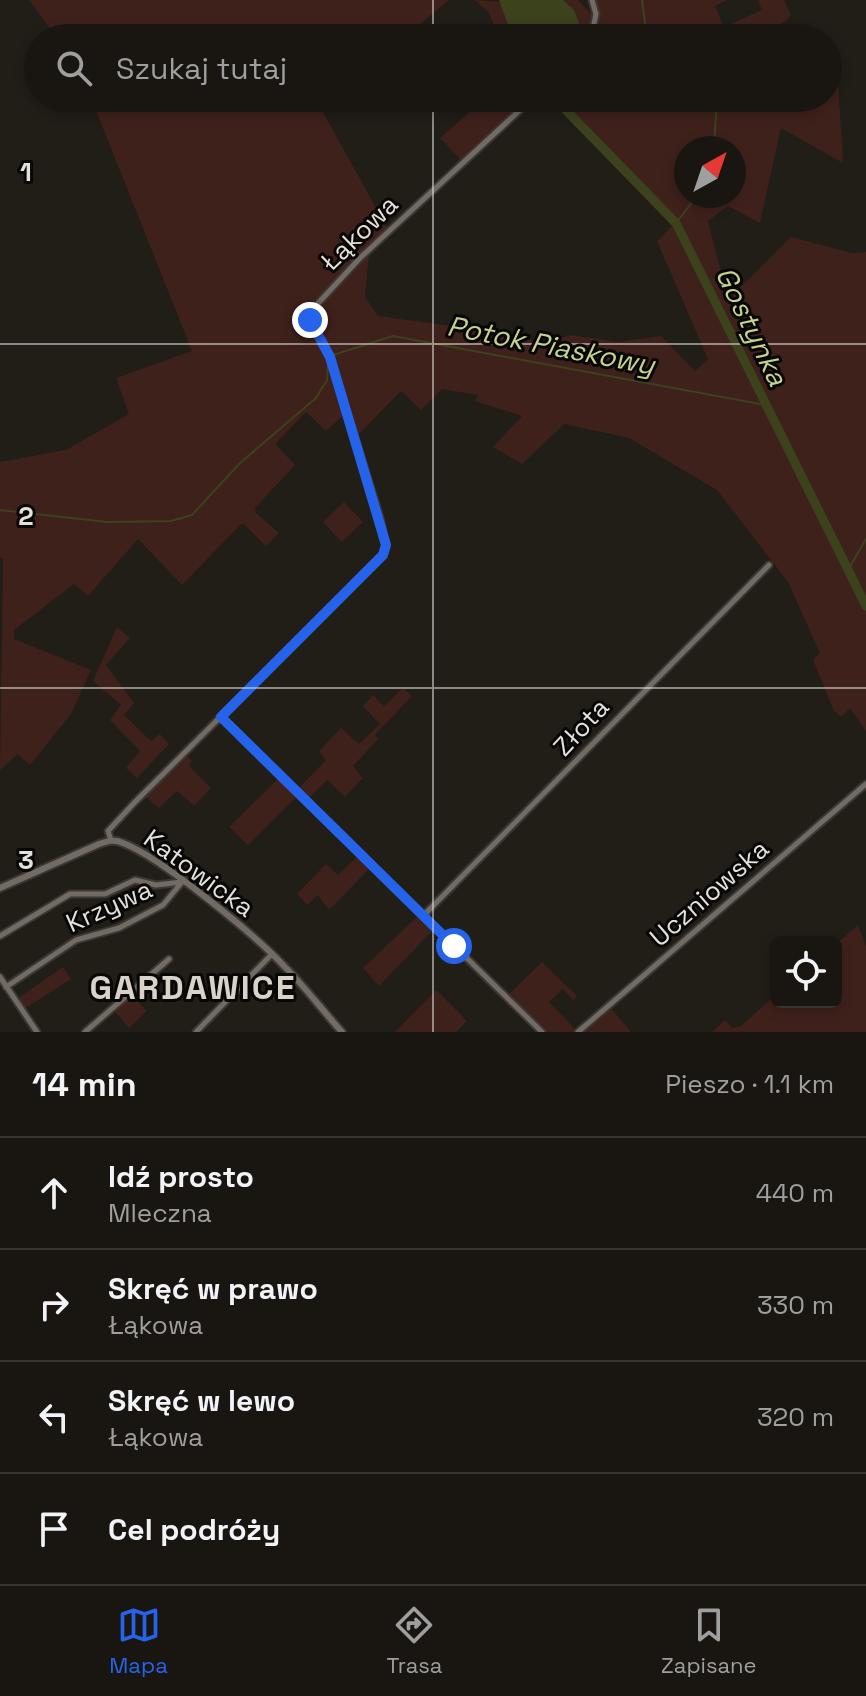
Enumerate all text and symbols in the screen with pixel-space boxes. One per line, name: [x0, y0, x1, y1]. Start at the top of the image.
search box: [24, 24, 842, 112]
icon: search: [52, 46, 96, 90]
text: Szukaj tutaj: [116, 49, 287, 88]
north arrow: [674, 136, 746, 208]
text: 1: [20, 155, 32, 189]
street label: Łąkowa: [313, 188, 405, 278]
water label: Gostynka: [708, 260, 797, 392]
route end: [292, 302, 328, 338]
water label: Potok Piaskowy: [444, 307, 660, 383]
text: 2: [18, 499, 34, 533]
street label: Złota: [546, 691, 616, 763]
street label: Katowicka: [137, 821, 261, 925]
street label: Uczniowska: [642, 832, 776, 954]
text: 3: [18, 843, 34, 877]
street label: Krzywa: [61, 872, 157, 940]
route start: [436, 928, 472, 964]
map controls: [770, 936, 842, 1008]
button: locate: [770, 936, 842, 1008]
district label: GARDAWICE: [89, 966, 297, 1009]
text: 14 min: [32, 1063, 137, 1106]
text: Pieszo · 1.1 km: [665, 1067, 834, 1101]
text: Idź prosto: [108, 1157, 254, 1196]
icon: ahead: [32, 1171, 76, 1215]
text: 440 m: [756, 1176, 834, 1210]
text: Mleczna: [108, 1196, 212, 1230]
text: Skręć w prawo: [108, 1269, 318, 1308]
icon: right: [32, 1283, 76, 1327]
text: 330 m: [757, 1288, 834, 1322]
text: Łąkowa: [108, 1308, 203, 1342]
text: Skręć w lewo: [108, 1381, 295, 1420]
icon: left: [32, 1395, 76, 1439]
text: 320 m: [757, 1400, 834, 1434]
text: Łąkowa: [108, 1420, 203, 1454]
icon: arrive: [32, 1507, 76, 1551]
text: Cel podróży: [108, 1510, 280, 1549]
tab: Mapa: [109, 1603, 168, 1679]
tab: Trasa: [386, 1603, 442, 1679]
tab: Zapisane: [661, 1603, 757, 1679]

